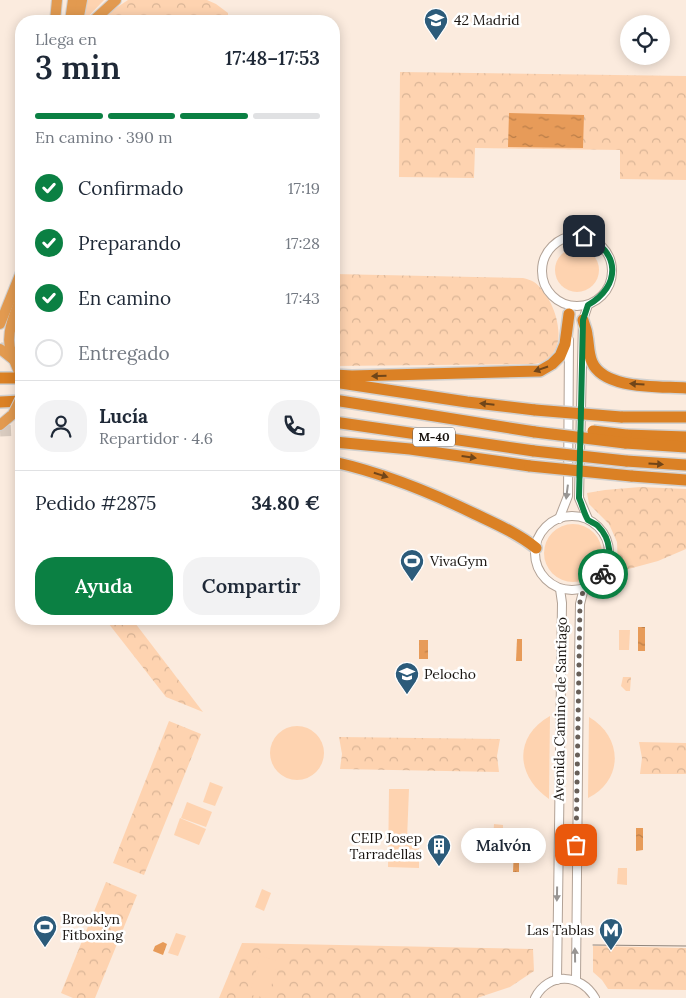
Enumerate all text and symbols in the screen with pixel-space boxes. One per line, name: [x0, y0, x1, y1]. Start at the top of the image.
school or university icon: 42 Madrid: [423, 7, 449, 41]
place label: 42 Madrid: [454, 11, 520, 29]
map controls: [620, 15, 670, 65]
button: locate: [620, 15, 670, 65]
text: Llega en: [35, 29, 97, 49]
text: 17:48–17:53: [225, 46, 320, 70]
text: 3 min: [35, 47, 121, 88]
text: En camino · 390 m: [35, 127, 173, 147]
icon: check: [35, 174, 63, 202]
text: Confirmado: [78, 176, 183, 200]
text: 17:19: [288, 178, 320, 198]
pin: [563, 215, 605, 257]
icon: home: [570, 222, 598, 250]
icon: check: [35, 229, 63, 257]
text: Preparando: [78, 231, 181, 255]
text: 17:28: [285, 233, 320, 253]
icon: check: [35, 284, 63, 312]
text: En camino: [78, 286, 171, 310]
text: 17:43: [285, 288, 320, 308]
text: Entregado: [78, 341, 170, 365]
one-way arrow: [533, 365, 548, 373]
one-way arrow: [371, 372, 387, 380]
one-way arrow: [629, 380, 645, 388]
button: person: [35, 400, 87, 452]
button: phone: [268, 400, 320, 452]
one-way arrow: [479, 400, 495, 408]
text: Lucía: [99, 404, 148, 428]
text: Repartidor · 4.6: [99, 428, 213, 448]
road number: M-40: [413, 428, 455, 447]
one-way arrow: [461, 454, 477, 462]
one-way arrow: [648, 460, 664, 468]
one-way arrow: [373, 472, 388, 479]
one-way arrow: [563, 484, 571, 500]
text: Pedido #2875: [35, 491, 156, 515]
text: 34.80 €: [251, 491, 320, 515]
sports icon: VivaGym: [399, 548, 425, 582]
courier: [578, 549, 628, 599]
place label: VivaGym: [429, 552, 488, 570]
button: Ayuda: [35, 557, 173, 615]
button: Compartir: [183, 557, 320, 615]
icon: bike: [589, 560, 617, 588]
street label: Avenida Camino de Santiago: [549, 617, 571, 802]
school or university icon: Pelocho: [394, 661, 420, 695]
place label: Pelocho: [424, 665, 476, 683]
pin: [555, 824, 597, 866]
callout: Malvón: [461, 828, 546, 862]
place label: CEIP Josep Tarradellas: [350, 829, 422, 863]
icon: bag: [562, 831, 590, 859]
building icon: CEIP Josep Tarradellas: [426, 833, 452, 867]
text: Malvón: [476, 835, 531, 855]
one-way arrow: [553, 886, 561, 902]
place label: Brooklyn Fitboxing: [62, 910, 123, 944]
sports icon: Brooklyn Fitboxing: [32, 914, 58, 948]
metro station icon: Las Tablas: [598, 917, 624, 951]
place label: Las Tablas: [527, 921, 594, 939]
one-way arrow: [571, 947, 579, 963]

